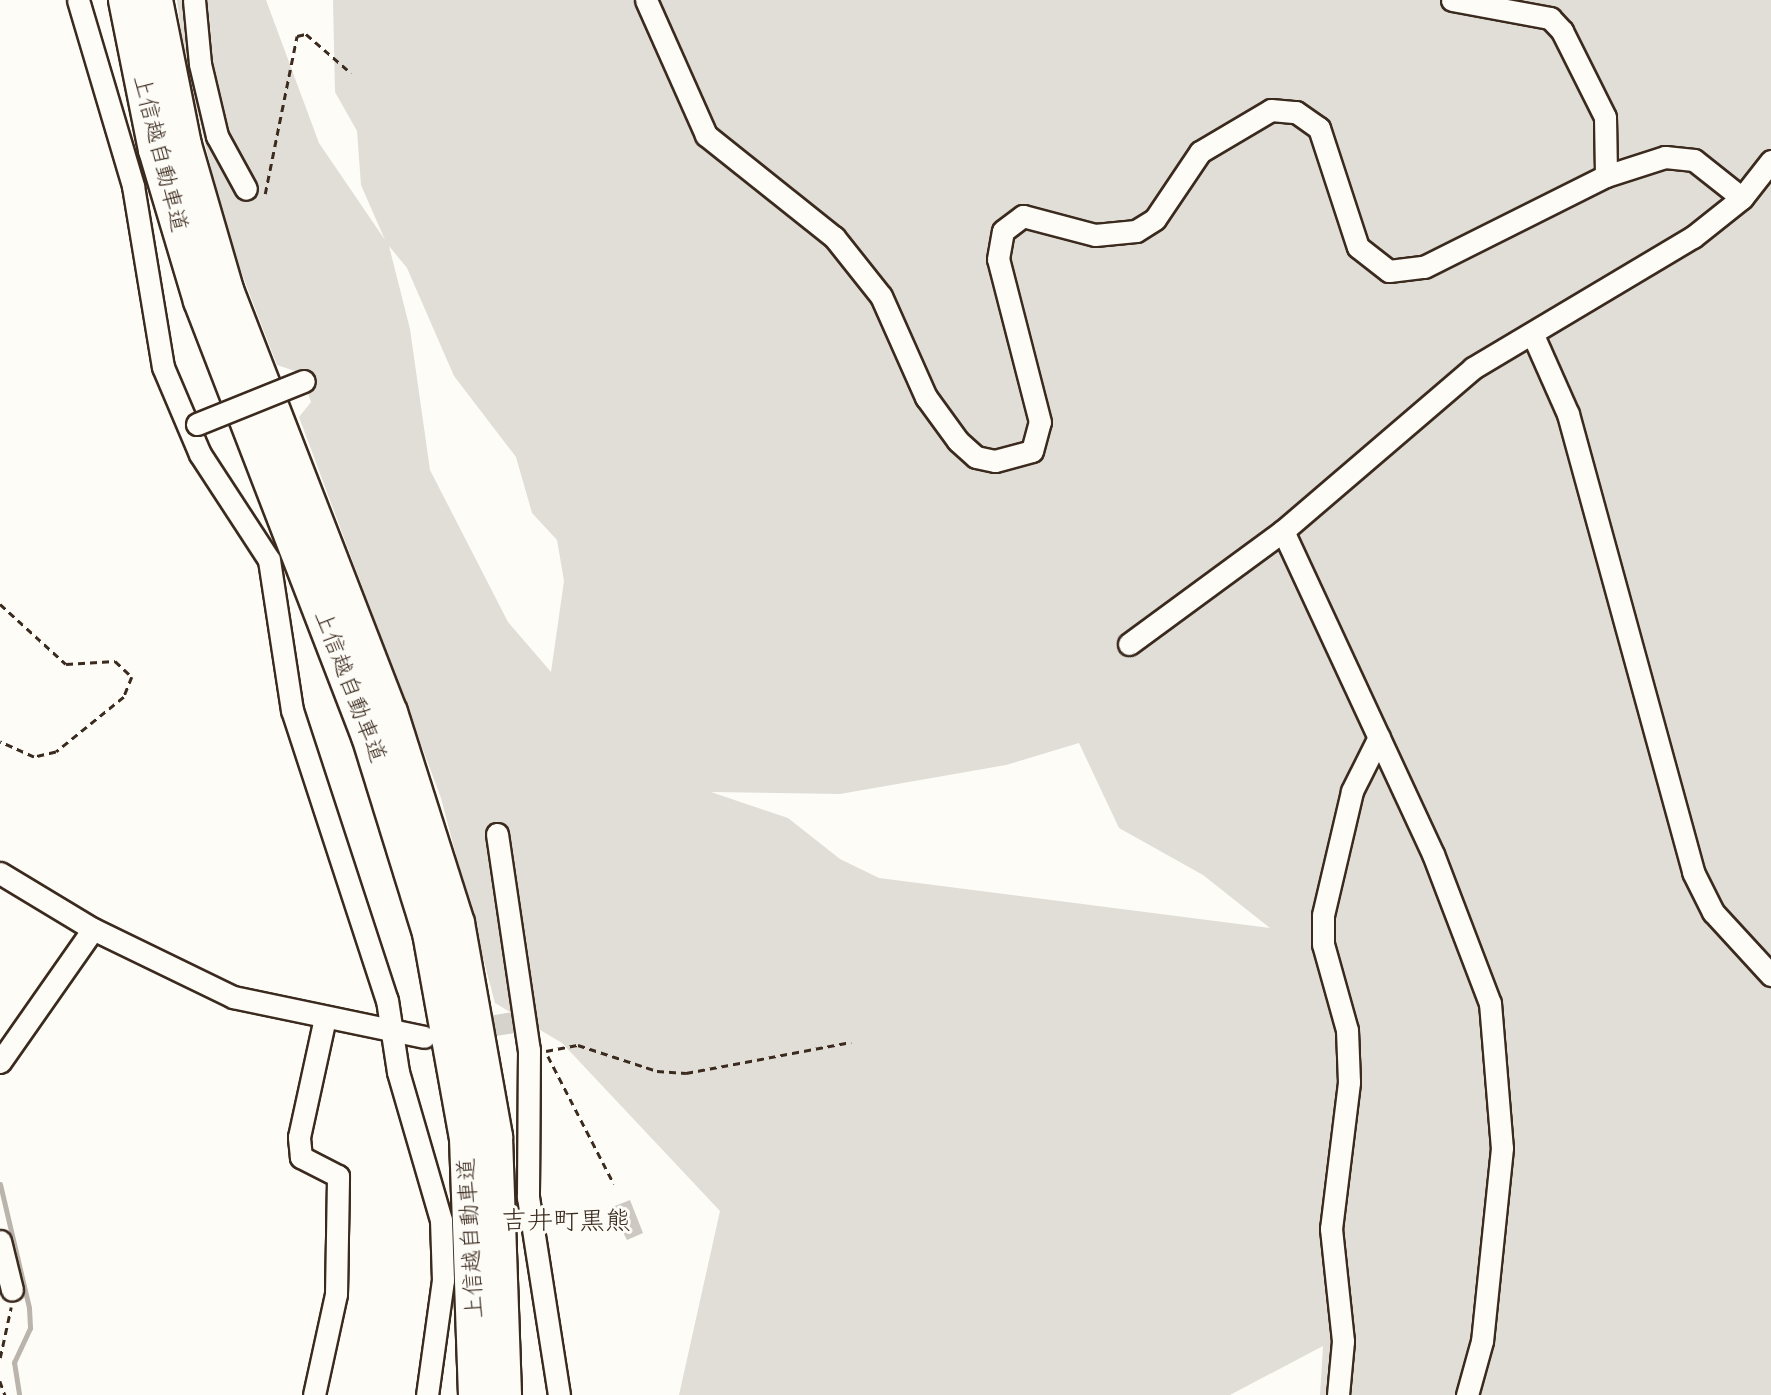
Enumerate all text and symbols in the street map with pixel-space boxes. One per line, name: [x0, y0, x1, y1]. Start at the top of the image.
street label: 上信越自動車道: [126, 73, 192, 235]
street label: 上信越自動車道: [307, 607, 391, 767]
street label: 上信越自動車道: [454, 1157, 490, 1319]
district label: 吉井町黒熊: [501, 1207, 631, 1239]

